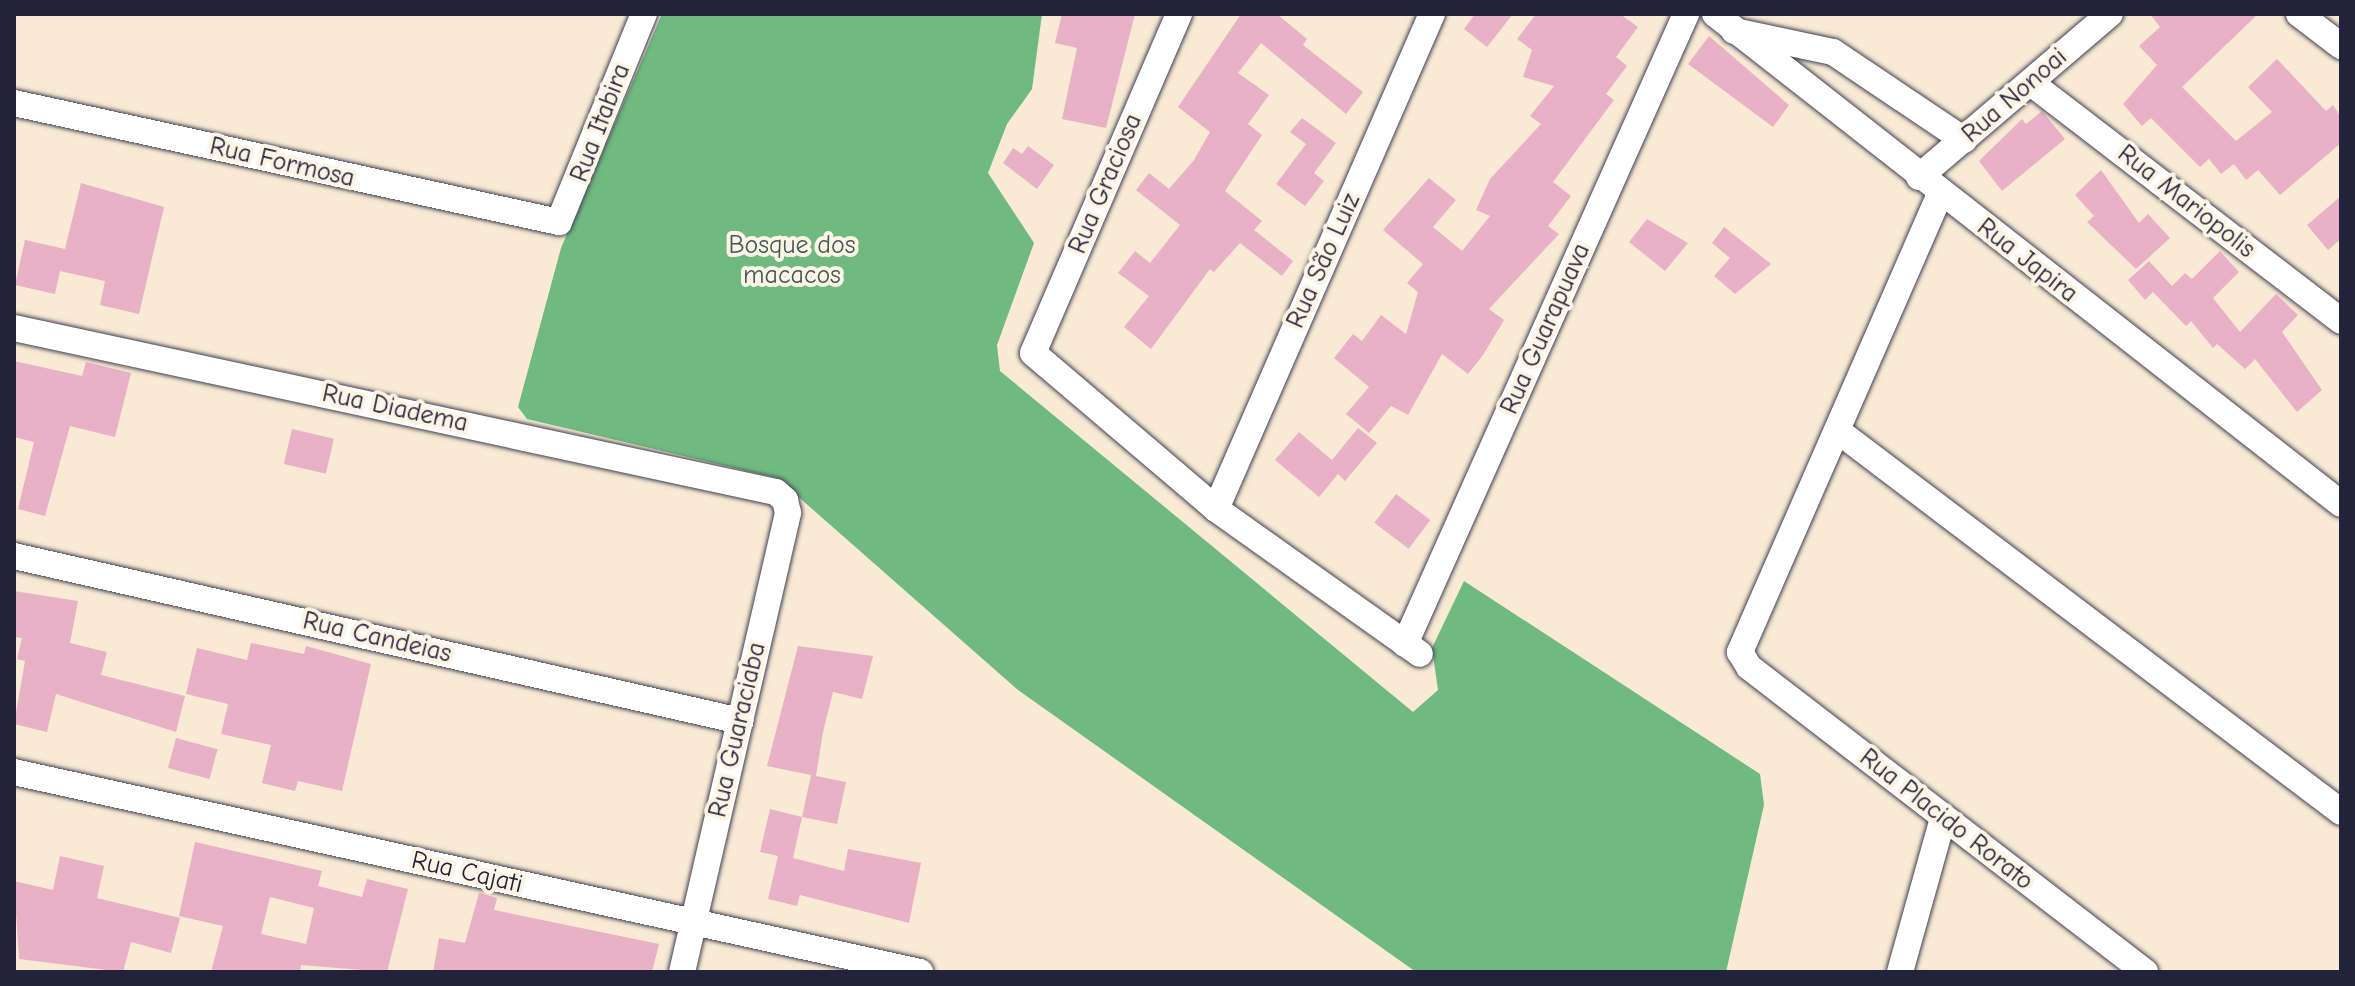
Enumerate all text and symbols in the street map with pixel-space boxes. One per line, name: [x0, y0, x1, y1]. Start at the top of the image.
street label: Rua Nonoai: [1956, 42, 2074, 150]
street label: Rua Itabira: [564, 59, 638, 187]
street label: Rua Graciosa: [1063, 109, 1149, 259]
street label: Rua Formosa: [207, 131, 357, 195]
street label: Rua Mariopolis: [2111, 139, 2261, 265]
street label: Rua São Luiz: [1280, 189, 1368, 333]
street label: Rua Japira: [1970, 212, 2084, 310]
park label: Bosque dos macacos: [728, 230, 856, 292]
street label: Rua Guarapuava: [1494, 239, 1598, 419]
street label: Rua Diadema: [319, 378, 471, 440]
street label: Rua Candeias: [300, 606, 454, 670]
street label: Rua Guaraciaba: [703, 639, 773, 821]
street label: Rua Placido Rorato: [1853, 743, 2039, 897]
street label: Rua Cajati: [408, 845, 526, 901]

